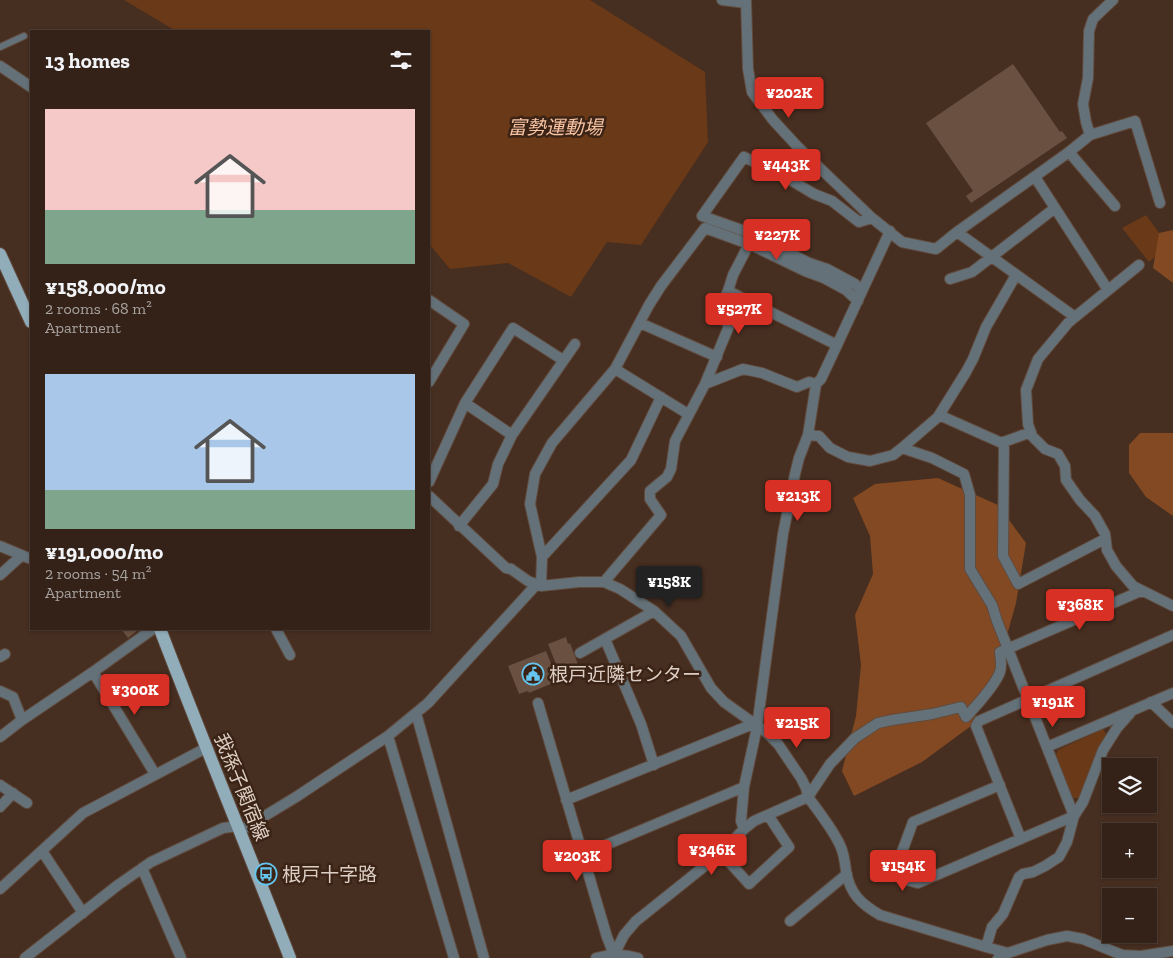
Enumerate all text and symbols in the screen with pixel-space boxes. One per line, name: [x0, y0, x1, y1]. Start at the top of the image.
icon: filters: [387, 46, 415, 74]
text: 13 homes: [45, 48, 130, 73]
pin: ¥202K: [754, 76, 824, 119]
text: ¥202K: [766, 83, 812, 102]
park label: 富勢運動場: [507, 116, 604, 139]
icon: home: [185, 141, 275, 231]
pin: ¥443K: [751, 148, 821, 191]
text: ¥443K: [762, 155, 810, 174]
pin: ¥227K: [742, 218, 812, 261]
text: ¥227K: [754, 225, 800, 244]
text: ¥158,000/mo: [45, 274, 166, 299]
pin: ¥527K: [704, 292, 774, 335]
text: 2 rooms · 68 m²: [45, 299, 152, 318]
text: ¥527K: [716, 299, 762, 318]
text: Apartment: [45, 318, 121, 337]
icon: home: [185, 406, 275, 496]
pin: ¥213K: [763, 480, 833, 522]
text: ¥213K: [776, 486, 820, 505]
text: ¥191,000/mo: [45, 539, 163, 564]
text: 2 rooms · 54 m²: [45, 564, 151, 583]
pin: ¥158K: [634, 566, 704, 608]
text: ¥158K: [647, 572, 691, 591]
text: Apartment: [45, 583, 121, 602]
pin: ¥368K: [1045, 588, 1115, 631]
text: ¥368K: [1057, 595, 1103, 614]
public building icon: 根戸近隣センター: [521, 662, 545, 686]
place label: 根戸近隣センター: [549, 663, 701, 686]
pin: ¥300K: [100, 674, 170, 716]
text: ¥300K: [111, 680, 159, 699]
pin: ¥191K: [1018, 686, 1088, 728]
text: ¥191K: [1032, 692, 1074, 711]
pin: ¥215K: [762, 706, 832, 749]
text: ¥215K: [775, 713, 819, 732]
street label: 我孫子関宿線: [210, 730, 274, 844]
map controls: [1102, 758, 1157, 943]
button: layers: [1102, 758, 1157, 813]
button: +: [1102, 823, 1157, 878]
pin: ¥346K: [677, 834, 747, 876]
pin: ¥203K: [542, 840, 612, 882]
text: ¥346K: [689, 840, 735, 859]
text: ¥203K: [554, 846, 600, 865]
pin: ¥154K: [868, 850, 938, 892]
text: ¥154K: [881, 856, 925, 875]
bus stop icon: 根戸十字路: [254, 862, 278, 886]
place label: 根戸十字路: [282, 863, 377, 886]
button: −: [1102, 888, 1157, 943]

